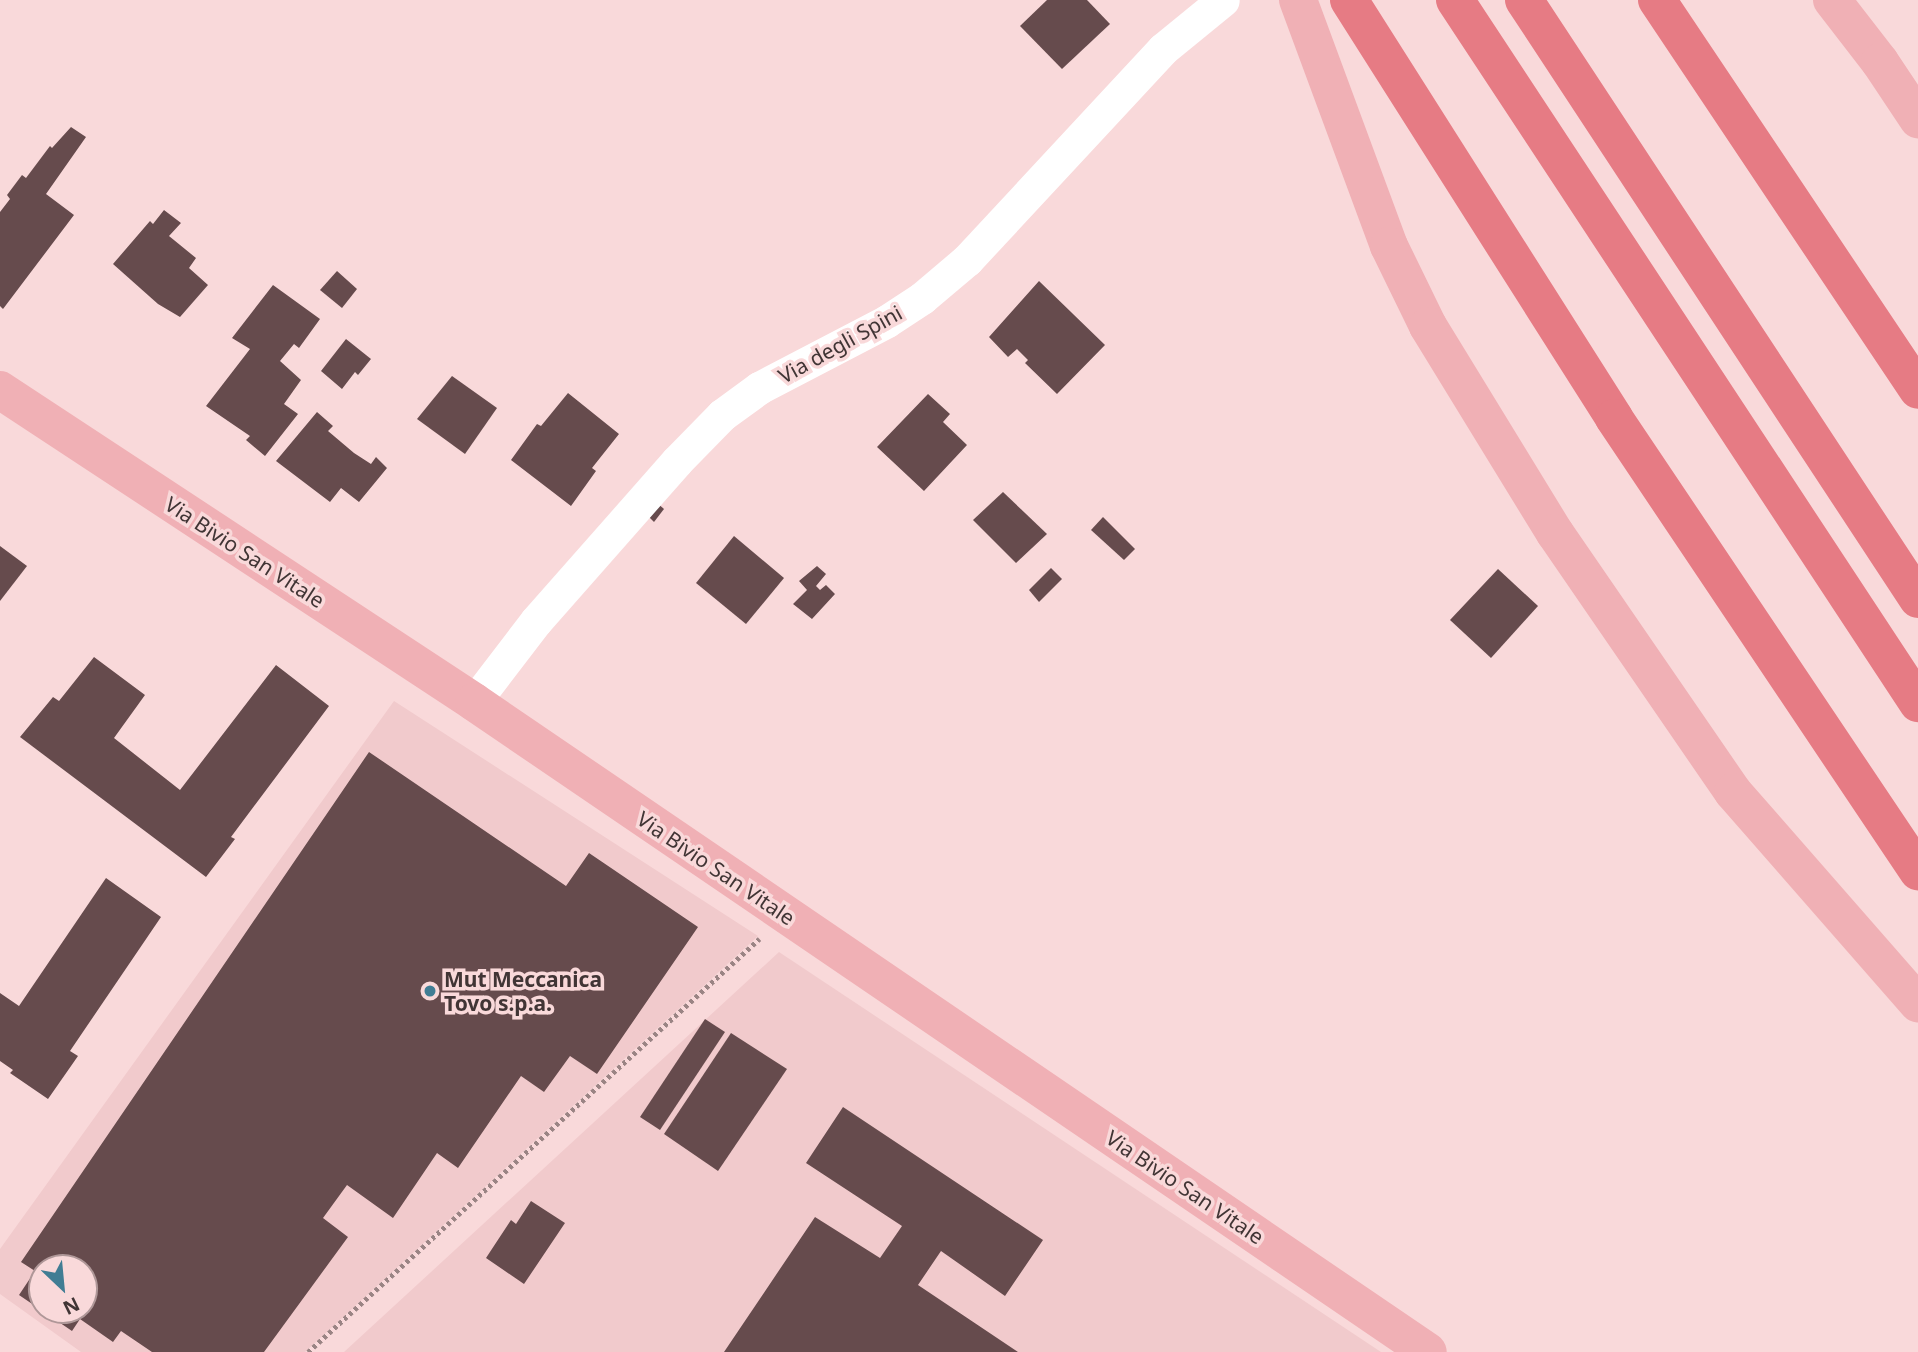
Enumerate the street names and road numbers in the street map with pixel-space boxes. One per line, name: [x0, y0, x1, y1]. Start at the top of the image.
street label: Via degli Spini: [774, 300, 906, 388]
street label: Via Bivio San Vitale: [161, 491, 329, 613]
street label: Via Bivio San Vitale: [632, 806, 800, 930]
street label: Via Bivio San Vitale: [1101, 1125, 1269, 1249]

